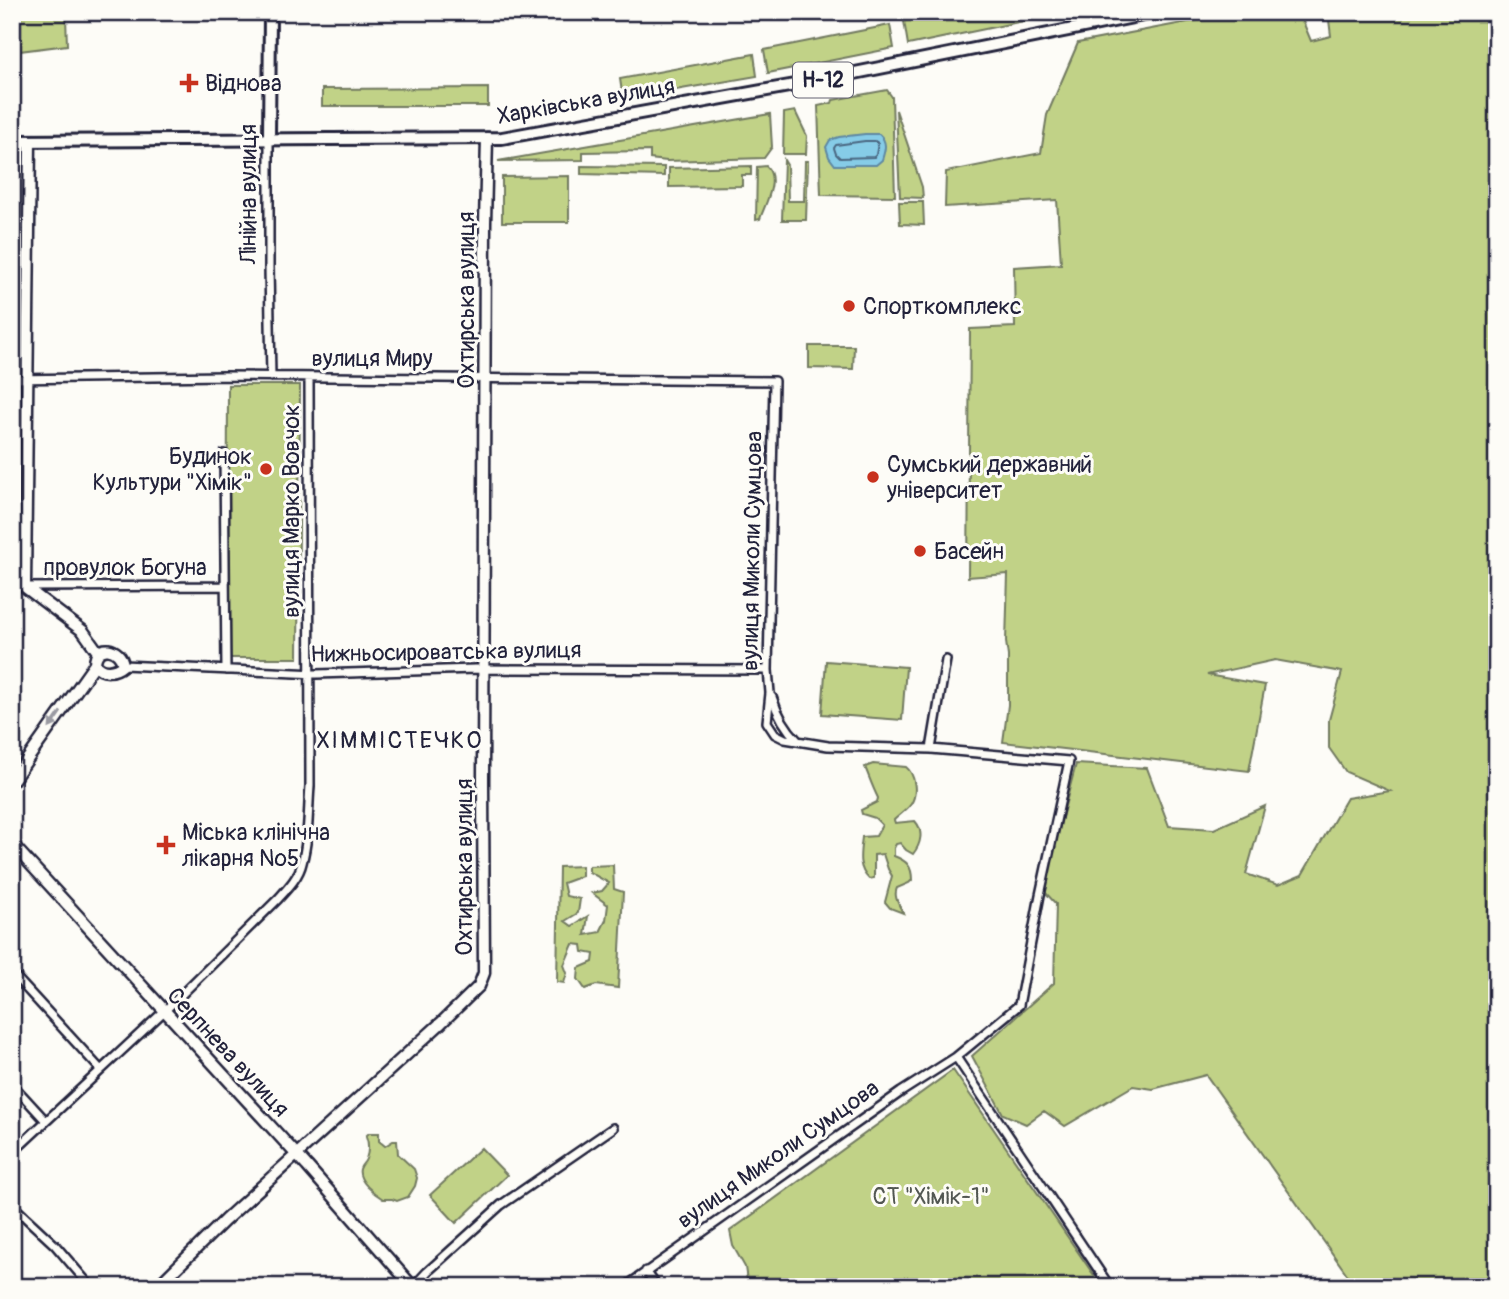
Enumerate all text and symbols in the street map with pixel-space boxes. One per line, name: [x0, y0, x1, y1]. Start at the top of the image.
road number: Н-12: [793, 62, 853, 98]
place label: Віднова: [205, 69, 282, 98]
street label: Харківська вулиця: [495, 71, 677, 131]
marker: Віднова: [179, 73, 199, 93]
street label: Лінійна вулиця: [234, 124, 263, 265]
street label: Охтирська вулиця: [452, 211, 481, 389]
place label: Спорткомплекс: [863, 292, 1022, 321]
marker: Спорткомплекс: [841, 298, 857, 314]
street label: вулиця Миру: [311, 344, 433, 373]
street label: вулиця Марко Вовчок: [277, 404, 306, 618]
street label: вулиця Миколи Сумцова: [735, 431, 769, 671]
place label: Будинок Культури "Хімік": [93, 442, 252, 497]
place label: Сумський державний університет: [886, 450, 1092, 505]
marker: Будинок Культури "Хімік": [258, 461, 274, 477]
marker: Сумський державний університет: [865, 469, 881, 485]
place label: Басейн: [934, 537, 1004, 566]
marker: Басейн: [912, 543, 928, 559]
street label: провулок Богуна: [43, 553, 207, 582]
street label: Нижньосироватська вулиця: [310, 635, 582, 669]
one-way arrow: [48, 711, 62, 729]
district label: ХІММІСТЕЧКО: [316, 726, 484, 755]
street label: Охтирська вулиця: [450, 778, 479, 956]
place label: Міська клінічна лікарня №5: [182, 818, 330, 873]
marker: Міська клінічна лікарня №5: [156, 835, 176, 855]
street label: Серпнева вулиця: [161, 981, 295, 1123]
street label: вулиця Миколи Сумцова: [671, 1073, 885, 1235]
park label: СТ "Хімік-1": [873, 1182, 989, 1211]

